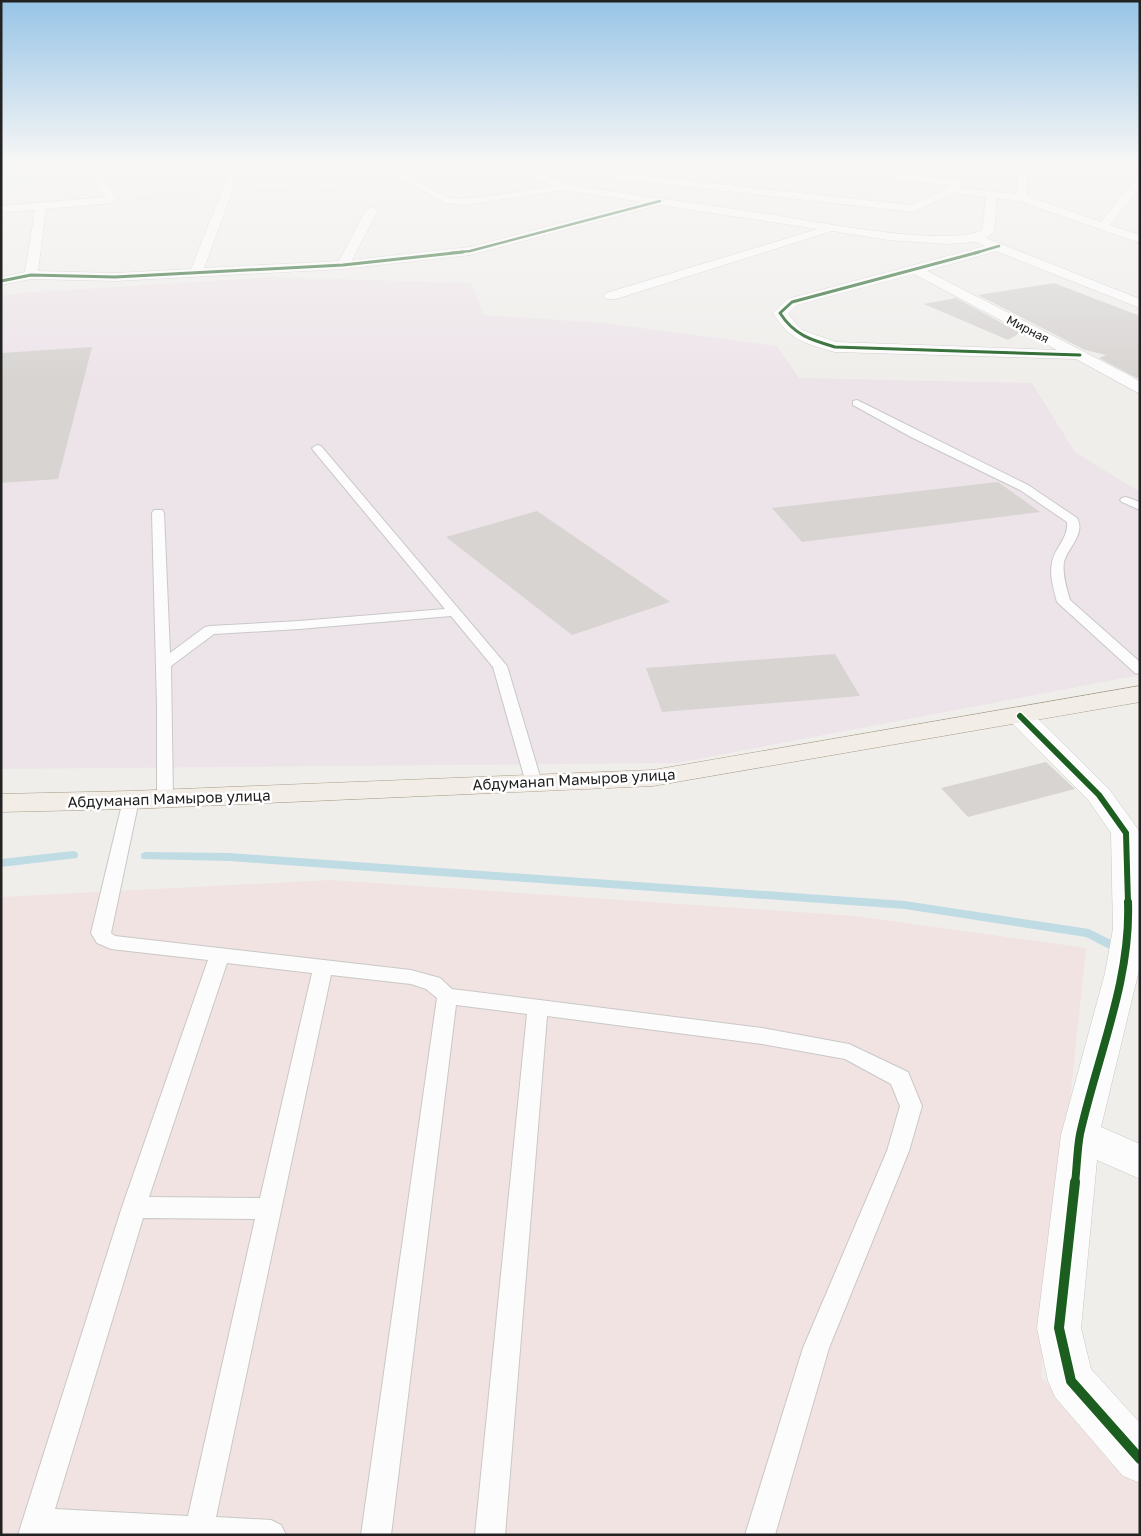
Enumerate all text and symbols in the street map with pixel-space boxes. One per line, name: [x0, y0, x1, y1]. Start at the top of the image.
street label: Мирная: [1004, 312, 1052, 346]
street label: Абдуманап Мамыров улица: [472, 765, 676, 793]
street label: Абдуманап Мамыров улица: [67, 785, 271, 811]

